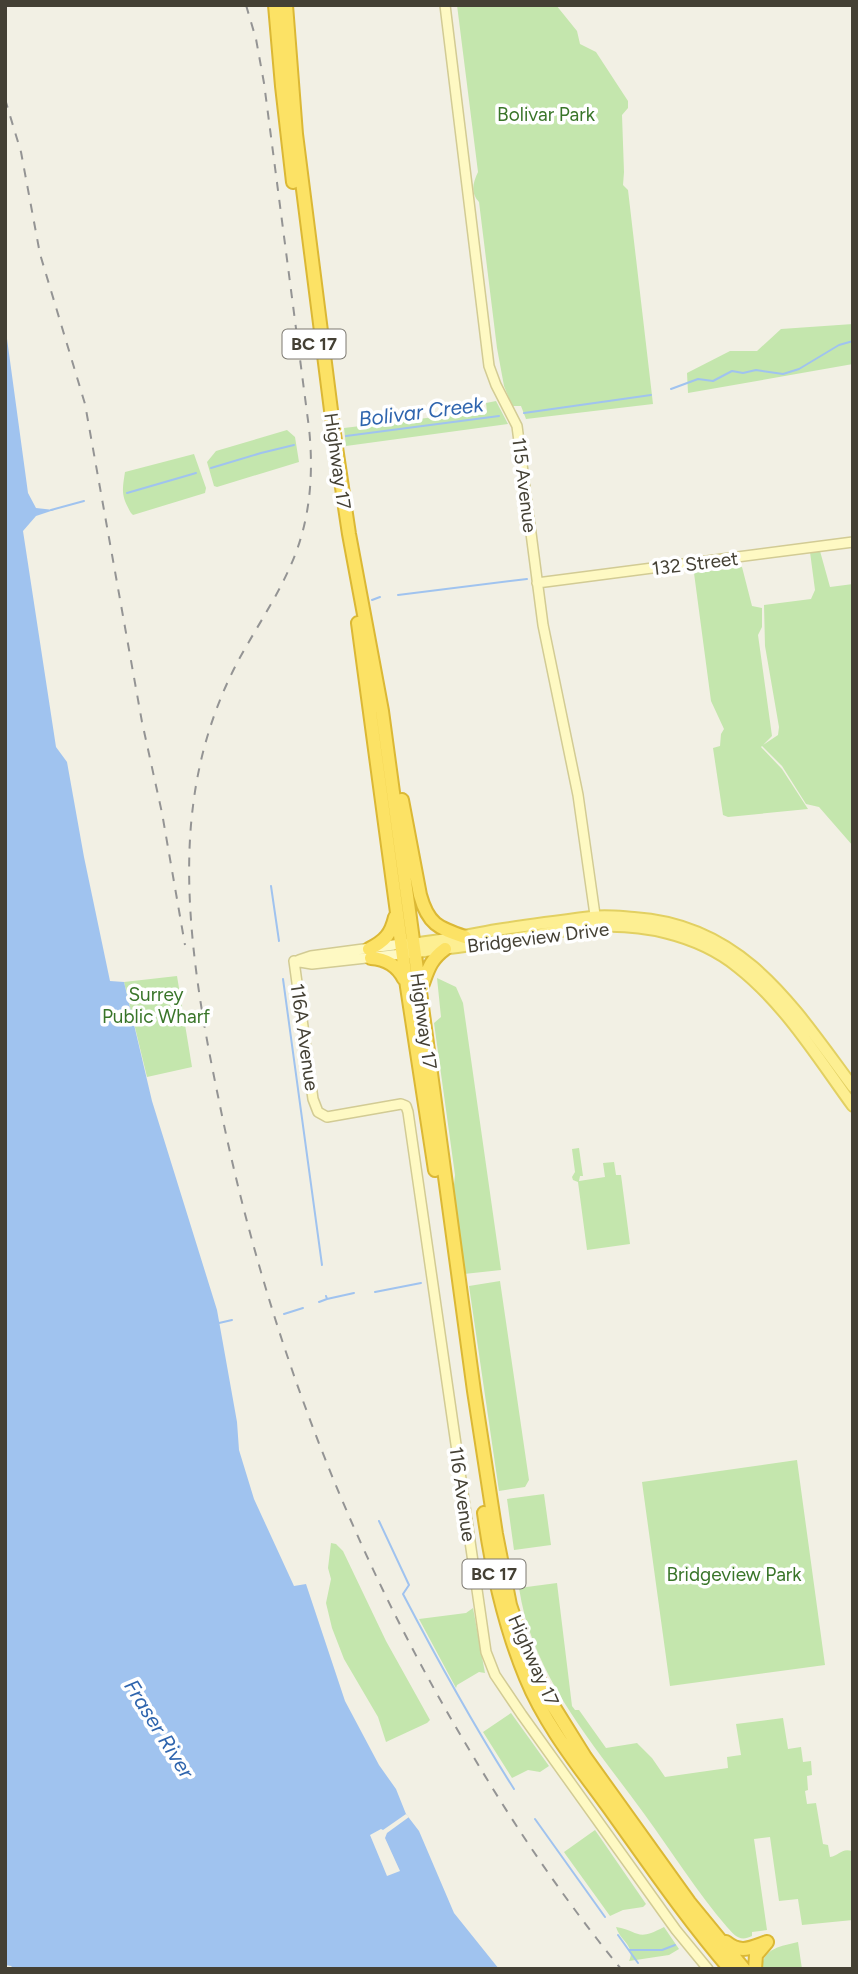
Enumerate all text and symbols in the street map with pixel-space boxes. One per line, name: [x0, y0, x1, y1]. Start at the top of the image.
park label: Bolivar Park: [497, 103, 596, 126]
road number: BC 17: [282, 330, 346, 358]
water label: Bolivar Creek: [357, 391, 485, 432]
street label: Highway 17: [319, 411, 356, 511]
street label: 115 Avenue: [507, 436, 542, 534]
street label: 132 Street: [651, 547, 739, 580]
street label: Bridgeview Drive: [466, 917, 610, 958]
street label: Highway 17: [405, 971, 442, 1071]
street label: 116A Avenue: [286, 982, 323, 1092]
park label: Surrey Public Wharf: [102, 983, 210, 1028]
street label: 116 Avenue: [444, 1445, 481, 1543]
road number: BC 17: [462, 1560, 526, 1588]
park label: Bridgeview Park: [667, 1563, 802, 1586]
street label: Highway 17: [503, 1611, 564, 1709]
water label: Fraser River: [119, 1675, 200, 1783]

